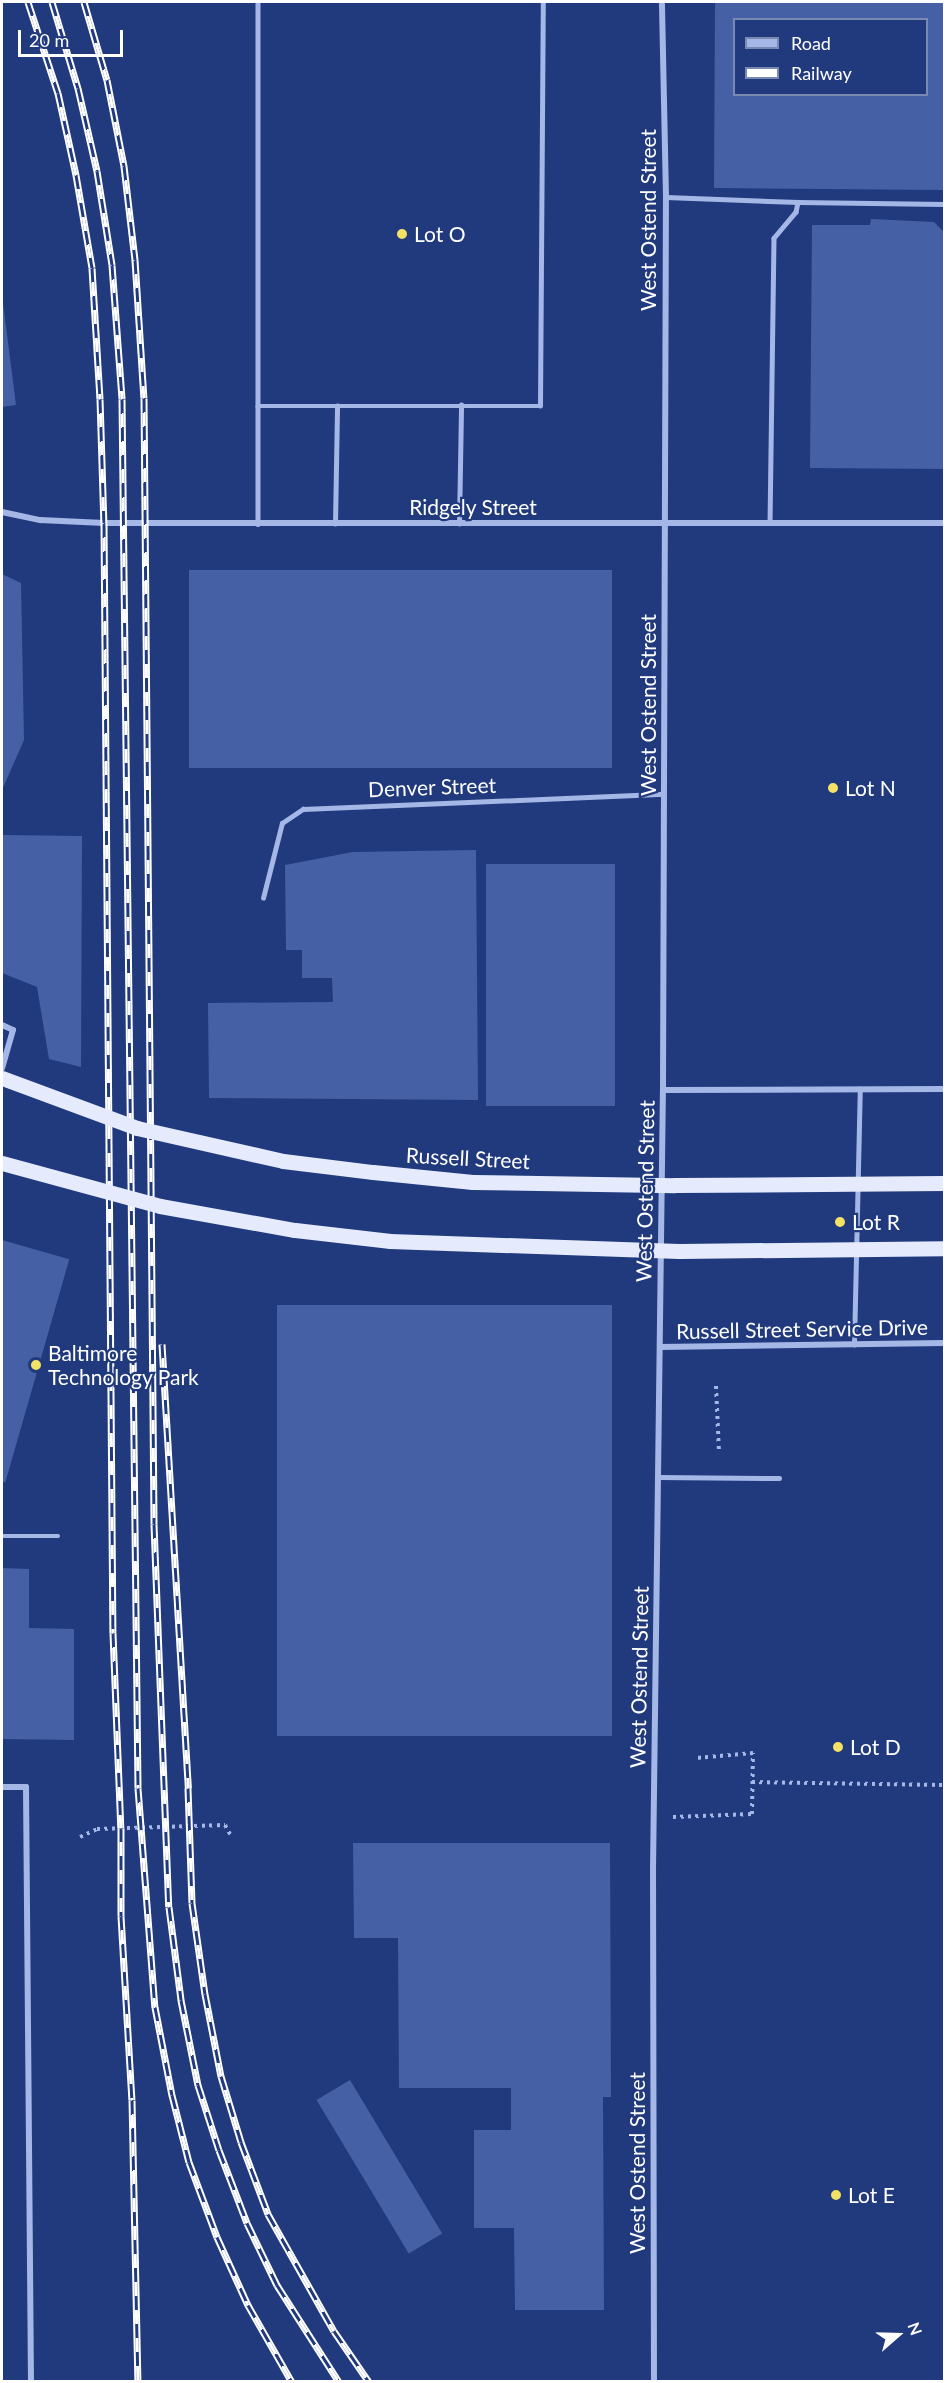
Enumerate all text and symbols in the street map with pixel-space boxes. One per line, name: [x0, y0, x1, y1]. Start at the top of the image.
scale bar: [21, 18, 126, 56]
legend: [733, 18, 928, 96]
text: 20 m: [29, 29, 69, 51]
text: Road: [791, 32, 831, 54]
text: Railway: [791, 62, 852, 84]
street label: West Ostend Street: [635, 129, 661, 311]
place label: Lot O: [414, 221, 465, 247]
marker: Lot O: [395, 227, 409, 241]
street label: Ridgely Street: [409, 494, 537, 520]
street label: West Ostend Street: [635, 614, 661, 796]
street label: Denver Street: [367, 772, 497, 802]
place label: Lot N: [845, 775, 896, 801]
marker: Lot N: [826, 781, 840, 795]
street label: West Ostend Street: [631, 1100, 659, 1282]
street label: Russell Street: [405, 1142, 531, 1174]
place label: Lot R: [852, 1209, 900, 1235]
marker: Lot R: [833, 1215, 847, 1229]
street label: Russell Street Service Drive: [676, 1314, 928, 1344]
place label: Baltimore Technology Park: [48, 1340, 199, 1390]
marker: Baltimore Technology Park: [29, 1358, 43, 1372]
street label: West Ostend Street: [625, 1586, 653, 1768]
place label: Lot D: [850, 1734, 901, 1760]
marker: Lot D: [831, 1740, 845, 1754]
street label: West Ostend Street: [624, 2072, 650, 2254]
place label: Lot E: [848, 2182, 895, 2208]
marker: Lot E: [829, 2188, 843, 2202]
north arrow: [868, 2305, 928, 2365]
text: N: [904, 2320, 926, 2338]

